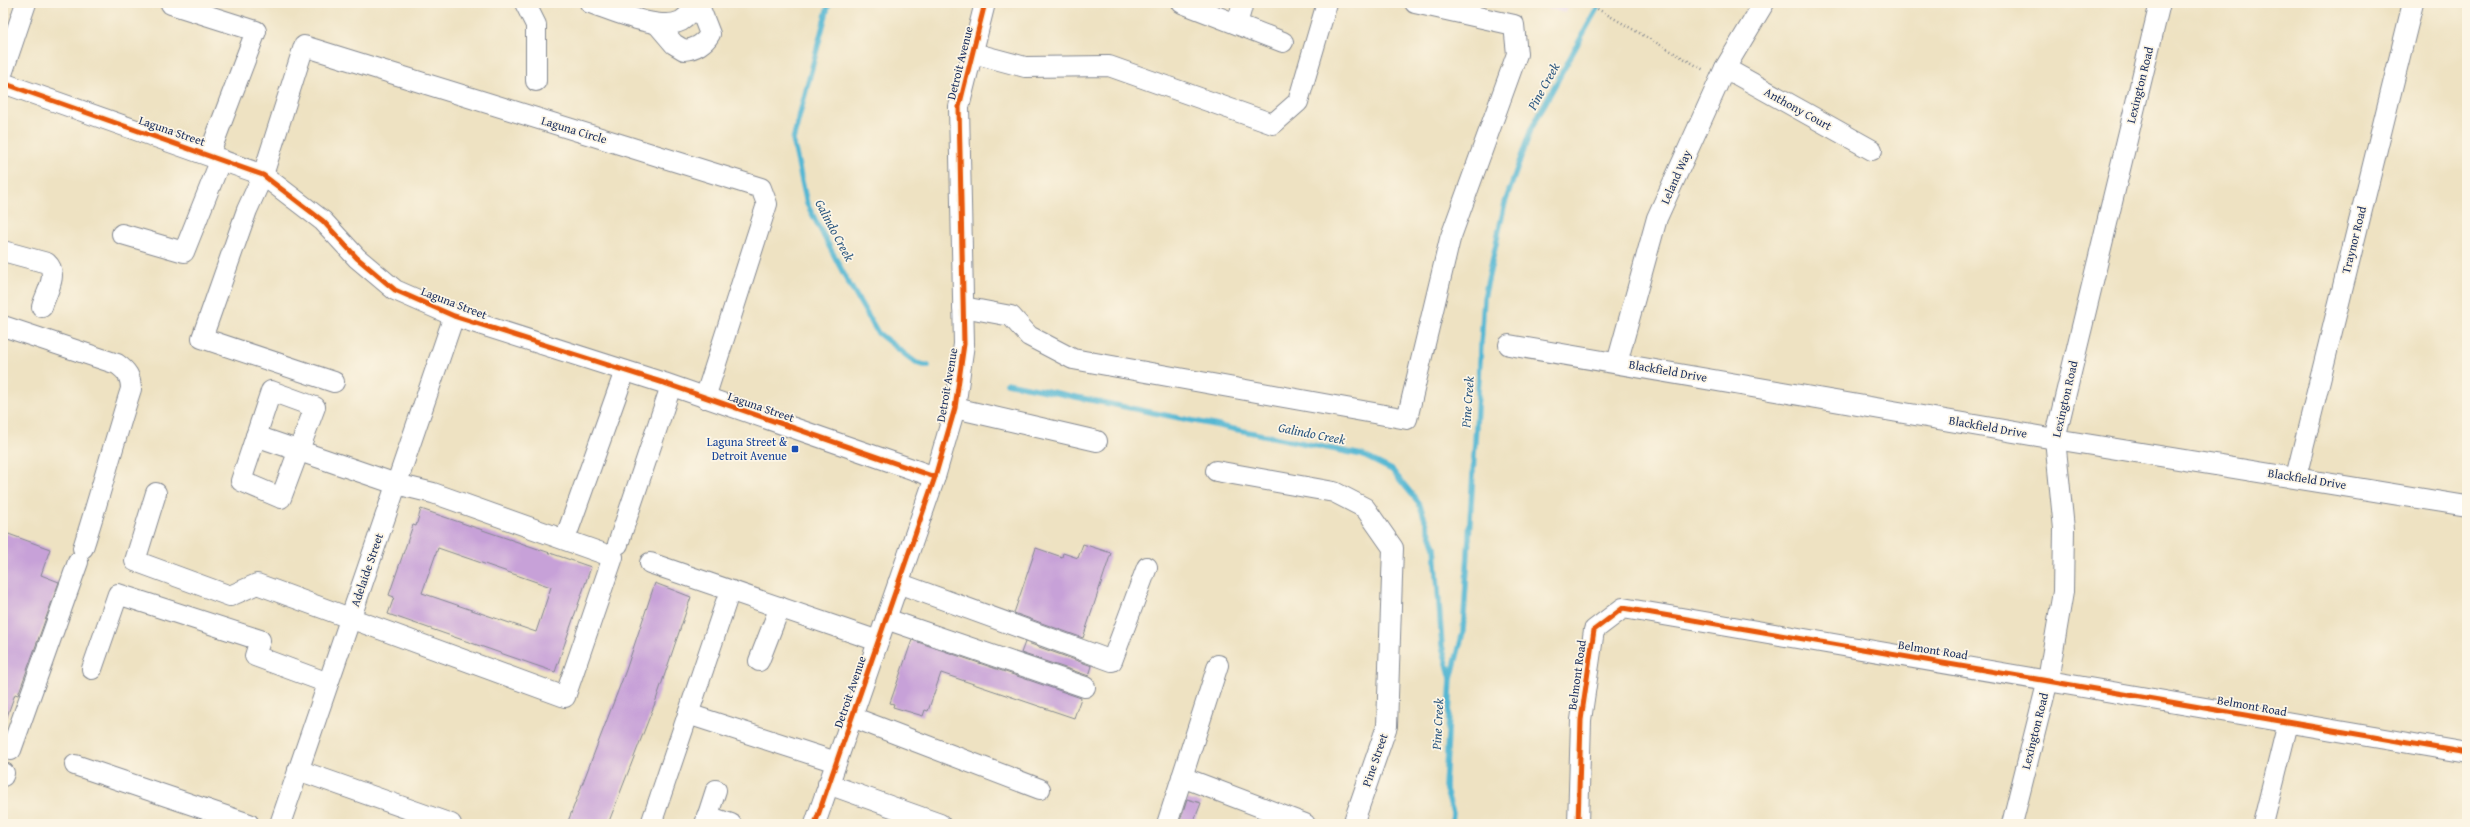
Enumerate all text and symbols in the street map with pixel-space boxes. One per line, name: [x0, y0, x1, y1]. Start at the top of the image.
street label: Detroit Avenue: [942, 24, 977, 101]
street label: Lexington Road: [2122, 44, 2157, 125]
water label: Pine Creek: [1522, 59, 1564, 114]
street label: Anthony Court: [1761, 83, 1836, 134]
street label: Laguna Street: [137, 111, 208, 150]
street label: Laguna Circle: [539, 111, 609, 148]
street label: Leland Way: [1656, 147, 1695, 207]
water label: Galindo Creek: [810, 196, 859, 265]
street label: Traynor Road: [2337, 204, 2370, 275]
street label: Laguna Street: [419, 282, 490, 323]
street label: Detroit Avenue: [932, 346, 961, 423]
street label: Blackfield Drive: [1628, 355, 1709, 386]
street label: Lexington Road: [2047, 358, 2082, 439]
water label: Pine Creek: [1456, 376, 1479, 429]
street label: Laguna Street: [726, 387, 797, 426]
street label: Blackfield Drive: [1948, 411, 2029, 442]
water label: Galindo Creek: [1277, 418, 1347, 449]
place label: Laguna Street & Detroit Avenue: [707, 433, 788, 464]
marker: Laguna Street & Detroit Avenue: [790, 444, 800, 454]
street label: Blackfield Drive: [2267, 464, 2348, 493]
street label: Adelaide Street: [346, 530, 387, 609]
street label: Belmont Road: [1897, 636, 1970, 664]
street label: Belmont Road: [1563, 638, 1590, 711]
street label: Detroit Avenue: [829, 653, 870, 730]
street label: Lexington Road: [2017, 690, 2052, 771]
street label: Belmont Road: [2216, 691, 2289, 720]
water label: Pine Creek: [1427, 698, 1448, 751]
street label: Pine Street: [1358, 730, 1392, 789]

